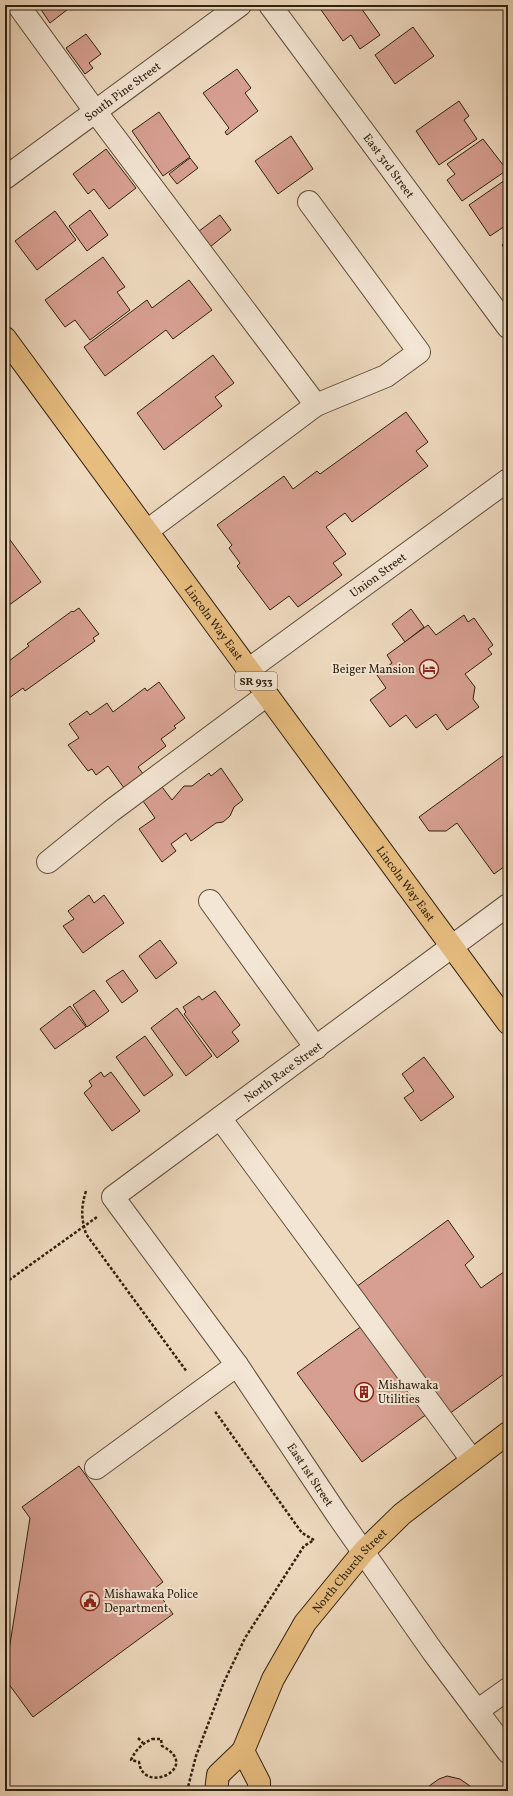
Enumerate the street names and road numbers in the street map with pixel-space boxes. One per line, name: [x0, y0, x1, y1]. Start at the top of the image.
street label: South Pine Street: [82, 59, 165, 126]
street label: East 3rd Street: [359, 131, 417, 202]
street label: Union Street: [347, 550, 410, 602]
street label: Lincoln Way East: [180, 582, 246, 664]
road number: SR 933: [235, 672, 277, 690]
street label: Lincoln Way East: [372, 843, 438, 925]
street label: North Race Street: [241, 1039, 326, 1107]
street label: East 1st Street: [283, 1441, 336, 1510]
street label: North Church Street: [309, 1526, 391, 1617]

